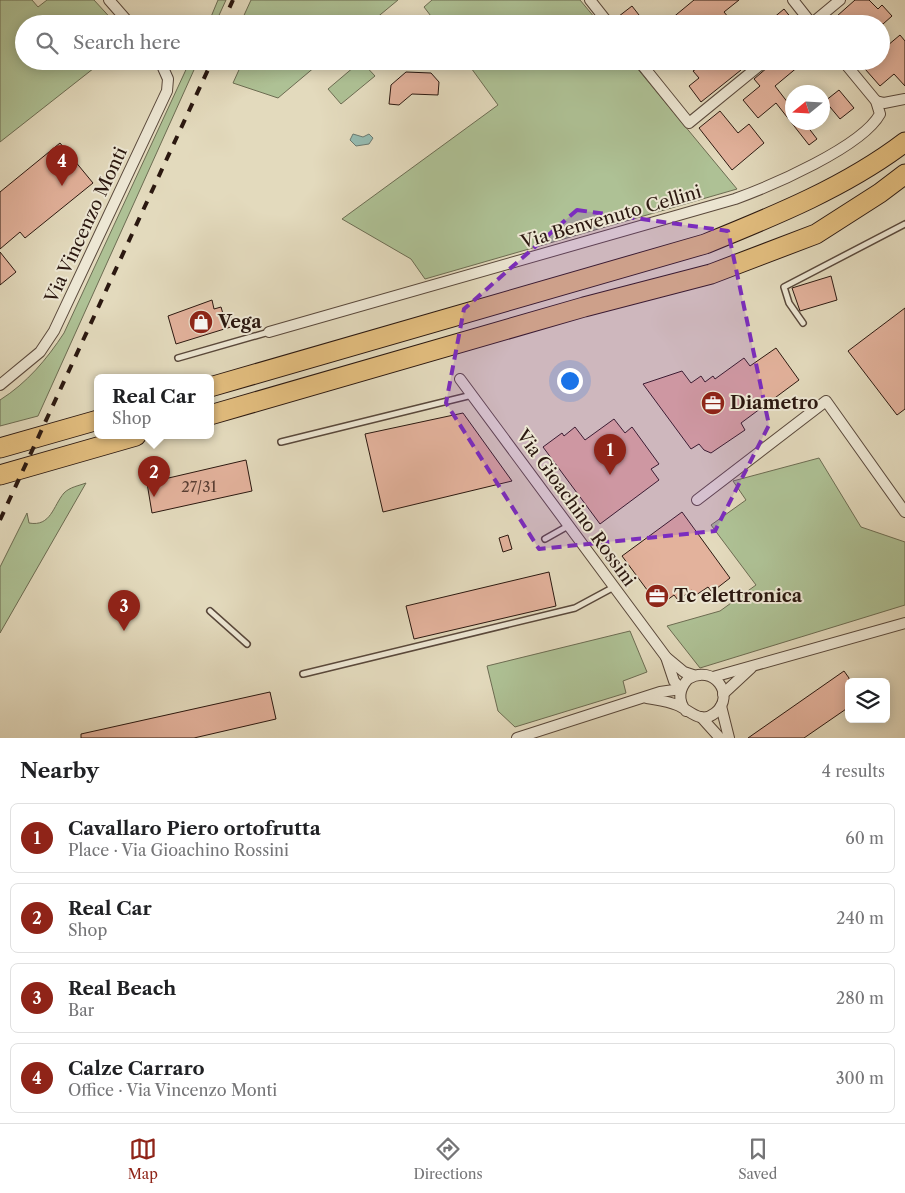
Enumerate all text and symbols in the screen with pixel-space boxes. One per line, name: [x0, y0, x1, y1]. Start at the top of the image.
search box: [15, 15, 890, 70]
icon: search: [33, 29, 61, 57]
text: Search here: [73, 31, 181, 54]
north arrow: [785, 85, 830, 130]
street label: Via Vincenzo Monti: [40, 143, 132, 307]
pin: 4: [46, 145, 78, 186]
street label: Via Benvenuto Cellini: [517, 181, 704, 254]
shop icon: Vega: [188, 309, 214, 335]
place label: Vega: [217, 311, 262, 333]
your location: [557, 368, 583, 394]
popup: [94, 374, 214, 439]
text: Real Car: [112, 385, 196, 408]
office icon: Diametro: [700, 390, 726, 416]
place label: Diametro: [730, 392, 818, 414]
text: Shop: [112, 408, 151, 428]
street label: Via Gioachino Rossini: [511, 425, 641, 591]
pin: 1: [594, 434, 626, 475]
pin: 2: [138, 456, 170, 497]
house number: 27/31: [181, 477, 217, 496]
office icon: Tc elettronica: [644, 583, 670, 609]
place label: Tc elettronica: [674, 585, 803, 607]
pin: 3: [108, 590, 140, 631]
map controls: [845, 678, 890, 723]
button: layers: [845, 678, 890, 723]
text: Nearby: [20, 758, 99, 783]
text: 4 results: [822, 761, 885, 781]
text: Cavallaro Piero ortofrutta: [68, 817, 321, 840]
text: 1: [33, 828, 41, 848]
text: 60 m: [845, 828, 884, 848]
text: Place · Via Gioachino Rossini: [68, 840, 289, 860]
text: Real Car: [68, 897, 152, 920]
text: 2: [32, 908, 42, 928]
text: 240 m: [836, 908, 884, 928]
text: Shop: [68, 920, 107, 940]
text: Real Beach: [68, 977, 176, 1000]
text: 3: [32, 988, 42, 1008]
text: 280 m: [836, 988, 884, 1008]
text: Bar: [68, 1000, 94, 1020]
text: Calze Carraro: [68, 1057, 205, 1080]
text: 4: [32, 1068, 42, 1088]
text: 300 m: [836, 1068, 884, 1088]
text: Office · Via Vincenzo Monti: [68, 1080, 277, 1100]
tab: Map: [128, 1135, 158, 1183]
tab: Directions: [413, 1135, 483, 1183]
tab: Saved: [738, 1135, 777, 1183]

